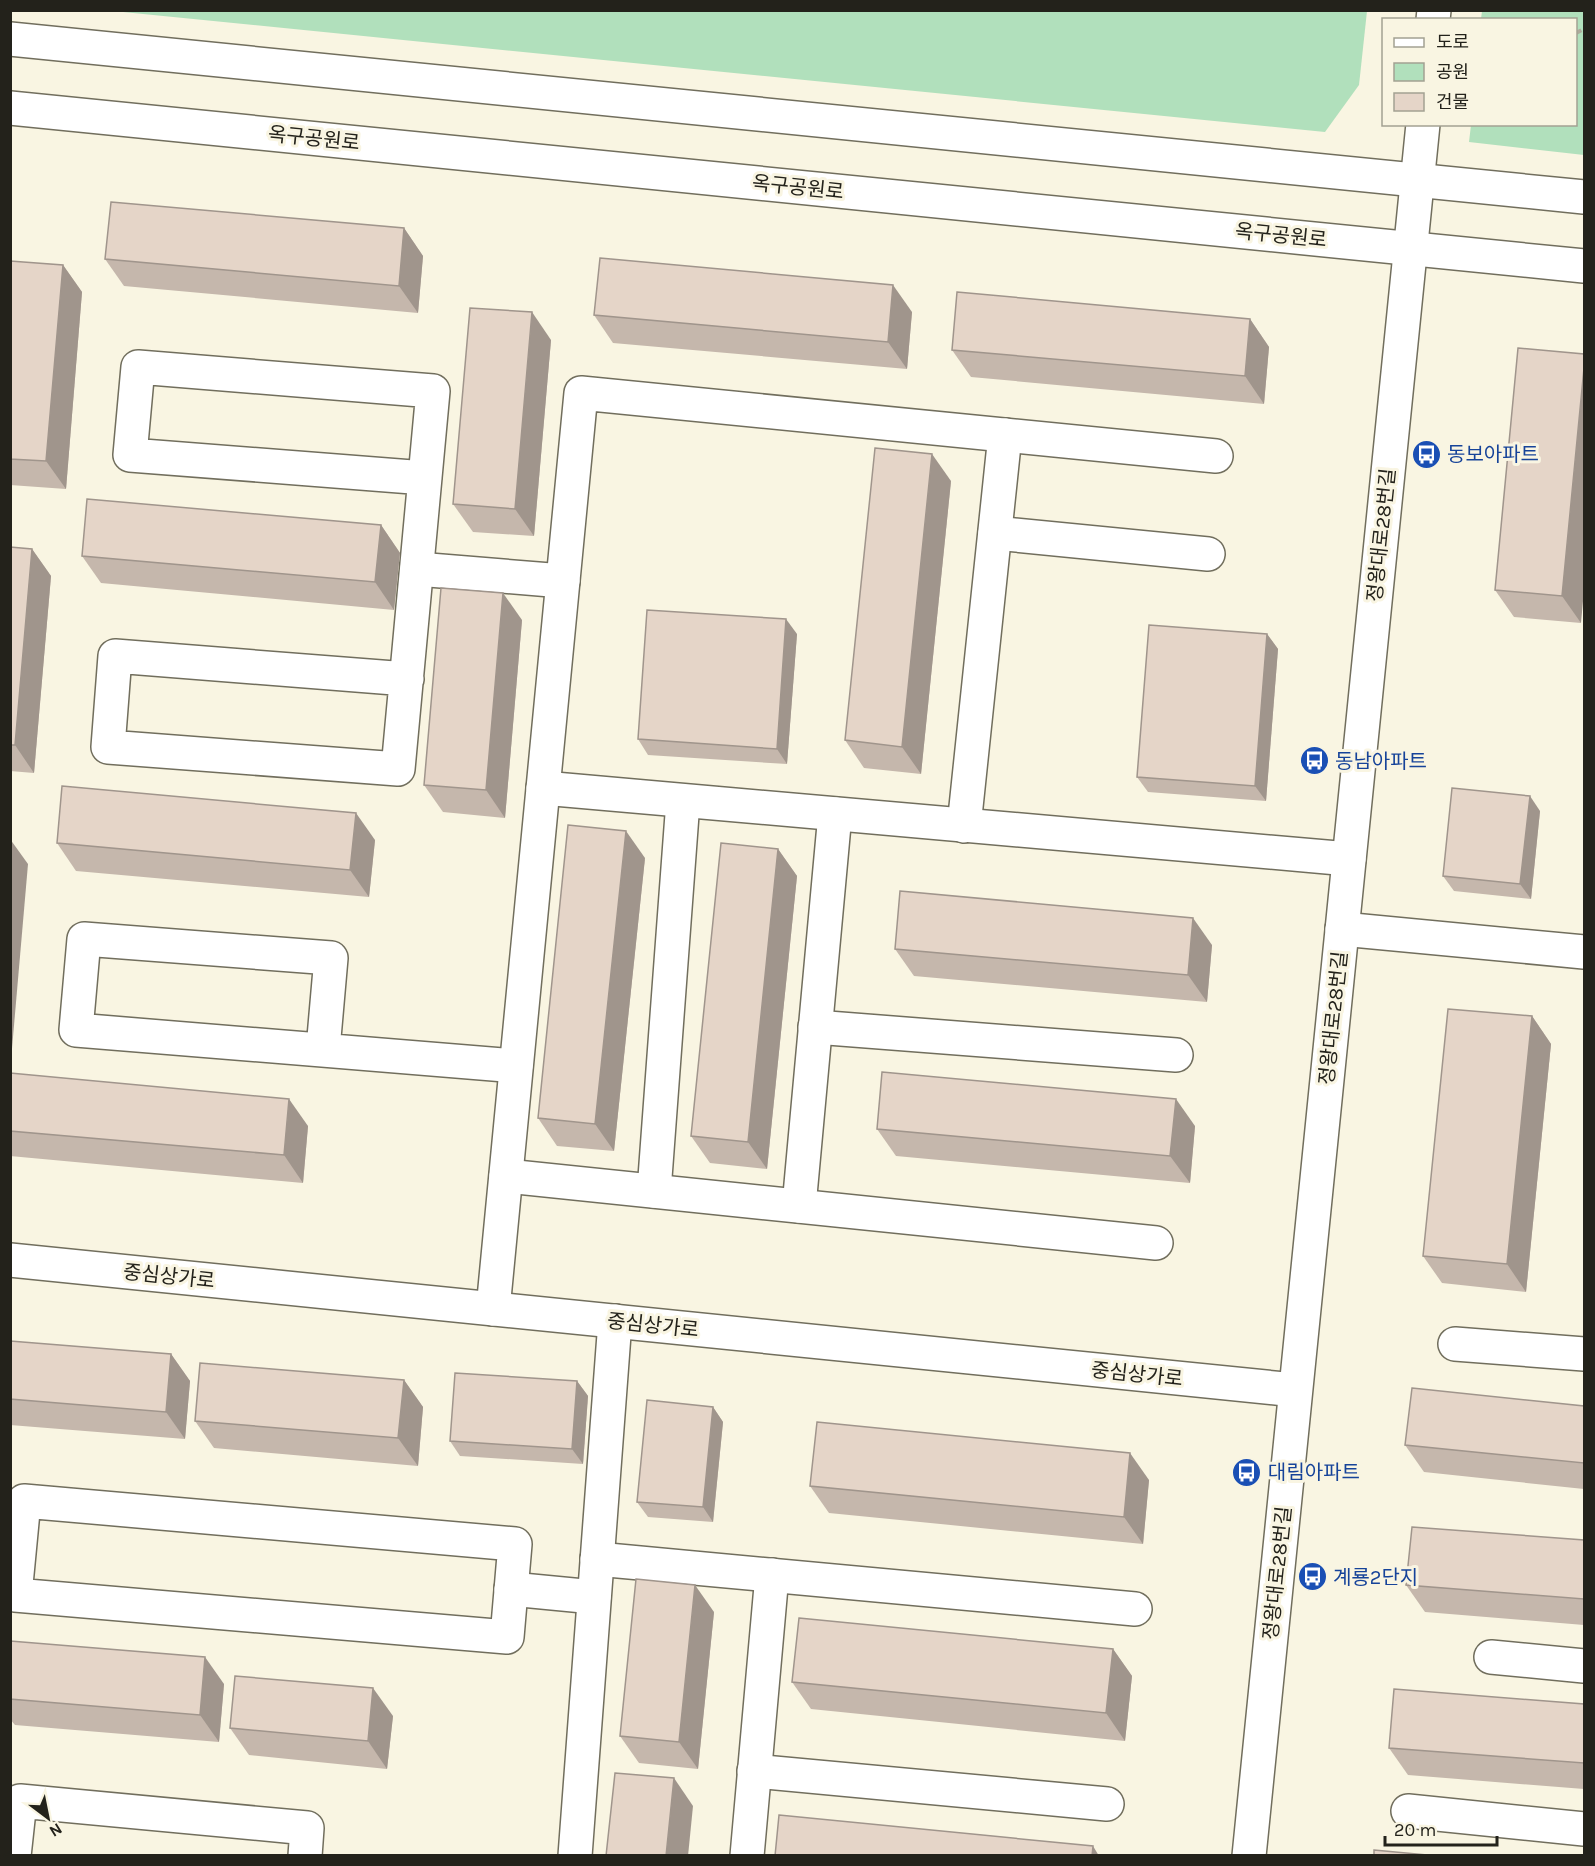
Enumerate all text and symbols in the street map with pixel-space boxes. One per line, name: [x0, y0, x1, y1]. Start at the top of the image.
legend: [1382, 18, 1577, 126]
text: 도로: [1436, 31, 1469, 53]
text: 공원: [1436, 61, 1469, 83]
text: 건물: [1436, 91, 1469, 113]
street label: 옥구공원로: [267, 122, 361, 155]
street label: 옥구공원로: [751, 171, 845, 204]
street label: 옥구공원로: [1234, 219, 1328, 252]
bus stop icon: 동보아파트: [1410, 438, 1442, 470]
place label: 동보아파트: [1447, 443, 1539, 466]
street label: 정왕대로28번길: [1363, 467, 1400, 603]
bus stop icon: 동남아파트: [1298, 745, 1330, 777]
place label: 동남아파트: [1335, 750, 1427, 773]
street label: 정왕대로28번길: [1315, 950, 1352, 1086]
street label: 중심상가로: [122, 1260, 216, 1293]
street label: 중심상가로: [606, 1309, 700, 1342]
street label: 중심상가로: [1090, 1358, 1184, 1391]
bus stop icon: 대림아파트: [1231, 1456, 1263, 1488]
place label: 대림아파트: [1268, 1461, 1360, 1484]
street label: 정왕대로28번길: [1259, 1505, 1296, 1641]
bus stop icon: 계룡2단지: [1296, 1561, 1328, 1593]
place label: 계룡2단지: [1333, 1566, 1418, 1589]
north arrow: [18, 1788, 78, 1848]
scale bar: [1385, 1809, 1498, 1847]
text: N: [46, 1819, 66, 1841]
text: 20 m: [1394, 1819, 1436, 1841]

